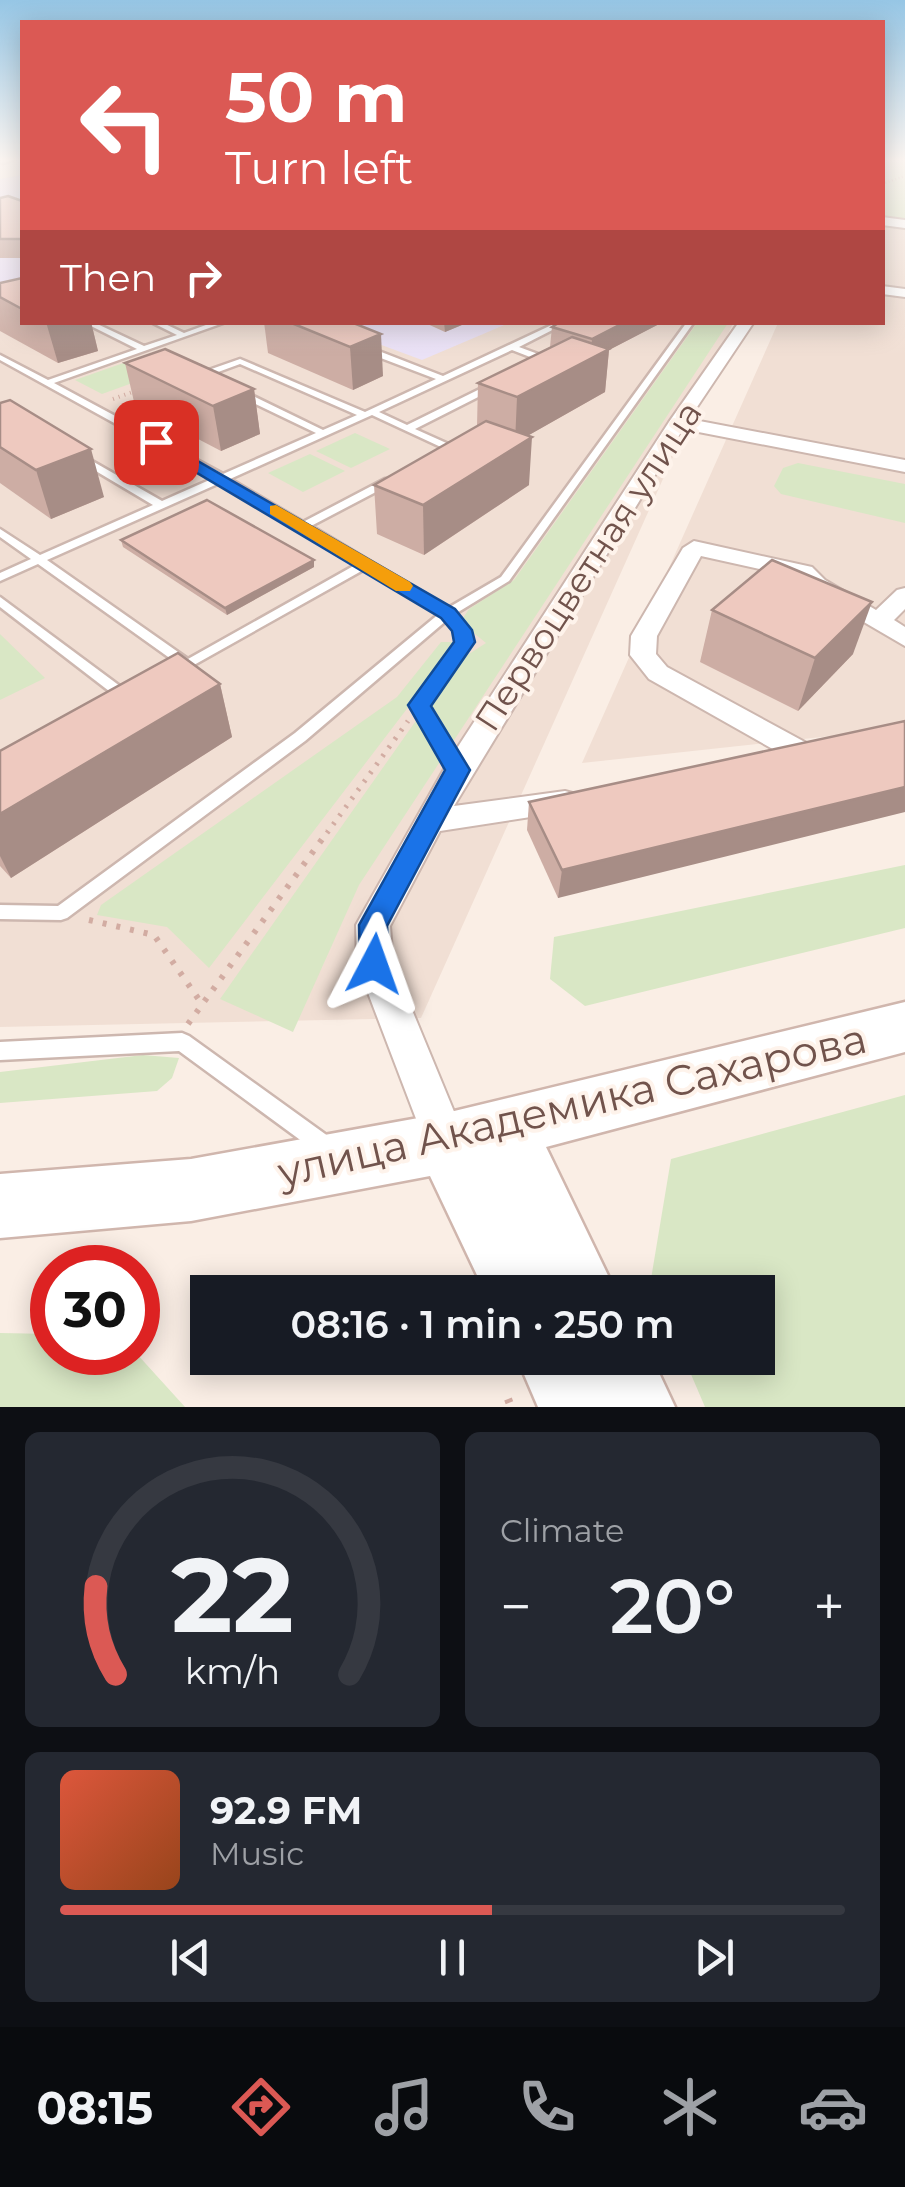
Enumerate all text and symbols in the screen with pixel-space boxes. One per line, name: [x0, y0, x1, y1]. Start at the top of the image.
text: 50 m: [225, 54, 407, 140]
icon: left: [60, 60, 190, 190]
text: Turn left: [225, 140, 413, 195]
icon: right: [176, 250, 231, 305]
text: Then: [60, 254, 156, 301]
street label: Первоцветная улица: [465, 393, 711, 739]
pin: [114, 400, 199, 485]
icon: arrive: [129, 415, 184, 470]
position arrow: [322, 912, 426, 1016]
street label: улица Академика Сахарова: [272, 1012, 871, 1198]
speed limit sign: 30: [30, 1245, 160, 1375]
text: 08:16 · 1 min · 250 m: [291, 1301, 674, 1348]
text: Climate: [500, 1511, 624, 1550]
text: 22: [171, 1531, 294, 1658]
text: 20°: [610, 1560, 735, 1652]
text: −: [500, 1573, 532, 1640]
text: +: [813, 1573, 845, 1640]
text: km/h: [185, 1649, 280, 1693]
text: 92.9 FM: [210, 1787, 362, 1834]
text: Music: [210, 1834, 304, 1873]
icon: previous: [163, 1930, 218, 1985]
icon: pause: [425, 1930, 480, 1985]
icon: next: [687, 1930, 742, 1985]
icon: directions: [226, 2072, 296, 2142]
icon: music: [369, 2072, 439, 2142]
icon: phone: [512, 2072, 582, 2142]
icon: climate: [655, 2072, 725, 2142]
icon: car: [798, 2072, 868, 2142]
text: 08:15: [37, 2080, 153, 2135]

